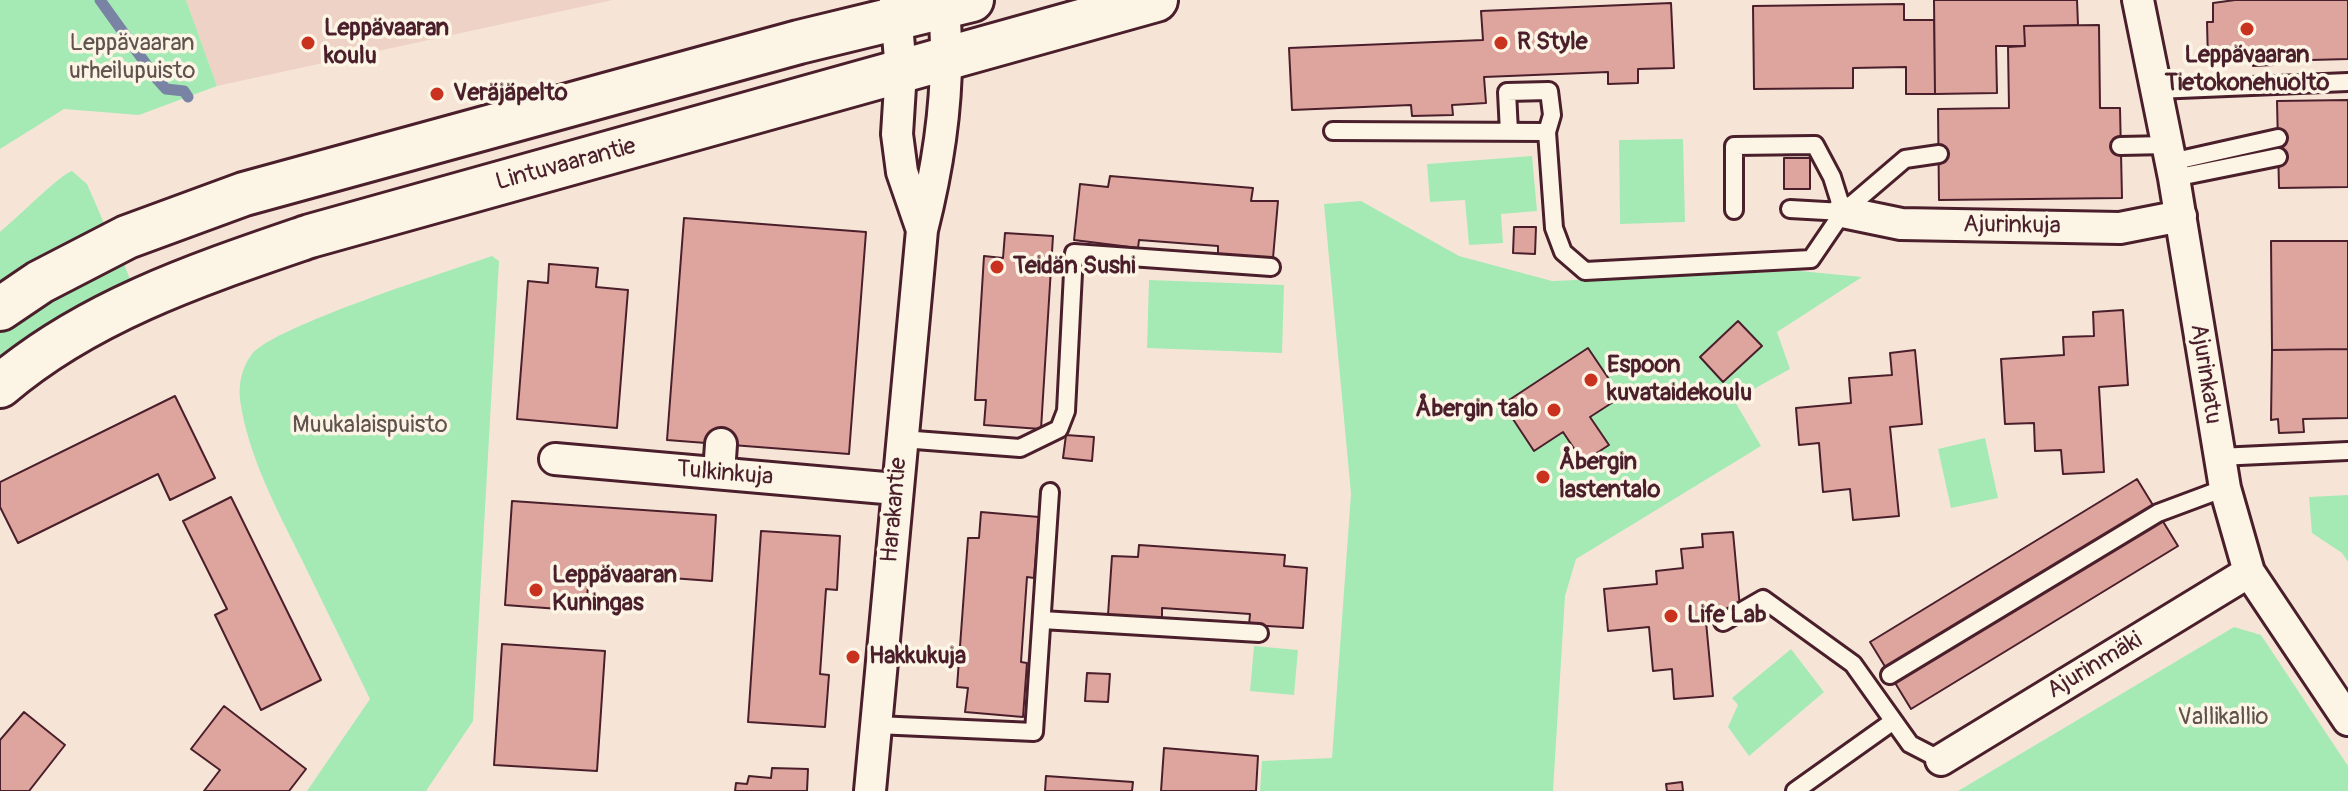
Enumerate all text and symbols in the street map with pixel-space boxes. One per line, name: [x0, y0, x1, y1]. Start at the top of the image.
place label: Leppävaaran koulu: [324, 15, 449, 71]
marker: Leppävaaran Tietokonehuolto: [2238, 20, 2256, 38]
place label: R Style: [1517, 29, 1588, 57]
park label: Leppävaaran urheilupuisto: [69, 30, 195, 86]
marker: Leppävaaran koulu: [299, 34, 317, 52]
marker: R Style: [1492, 34, 1510, 52]
place label: Leppävaaran Tietokonehuolto: [2165, 42, 2329, 98]
place label: Veräjäpelto: [453, 80, 568, 108]
marker: Veräjäpelto: [428, 85, 446, 103]
street label: Lintuvaarantie: [493, 132, 639, 198]
street label: Ajurinkuja: [1963, 211, 2061, 241]
place label: Teidän Sushi: [1013, 253, 1136, 281]
marker: Teidän Sushi: [988, 258, 1006, 276]
street label: Ajurinkatu: [2183, 322, 2227, 426]
place label: Espoon kuvataidekoulu: [1607, 352, 1752, 408]
marker: Espoon kuvataidekoulu: [1582, 371, 1600, 389]
place label: Åbergin talo: [1415, 396, 1538, 424]
marker: Åbergin talo: [1545, 401, 1563, 419]
park label: Muukalaispuisto: [292, 412, 448, 440]
place label: Åbergin lastentalo: [1559, 449, 1660, 505]
street label: Tulkinkuja: [676, 455, 774, 493]
street label: Harakantie: [876, 456, 914, 564]
marker: Åbergin lastentalo: [1534, 468, 1552, 486]
place label: Leppävaaran Kuningas: [552, 562, 677, 618]
marker: Leppävaaran Kuningas: [527, 581, 545, 599]
place label: Life Lab: [1687, 602, 1767, 630]
marker: Life Lab: [1662, 607, 1680, 625]
street label: Ajurinmäki: [2042, 626, 2148, 706]
place label: Hakkukuja: [869, 643, 966, 671]
marker: Hakkukuja: [844, 648, 862, 666]
park label: Vallikallio: [2178, 704, 2268, 732]

